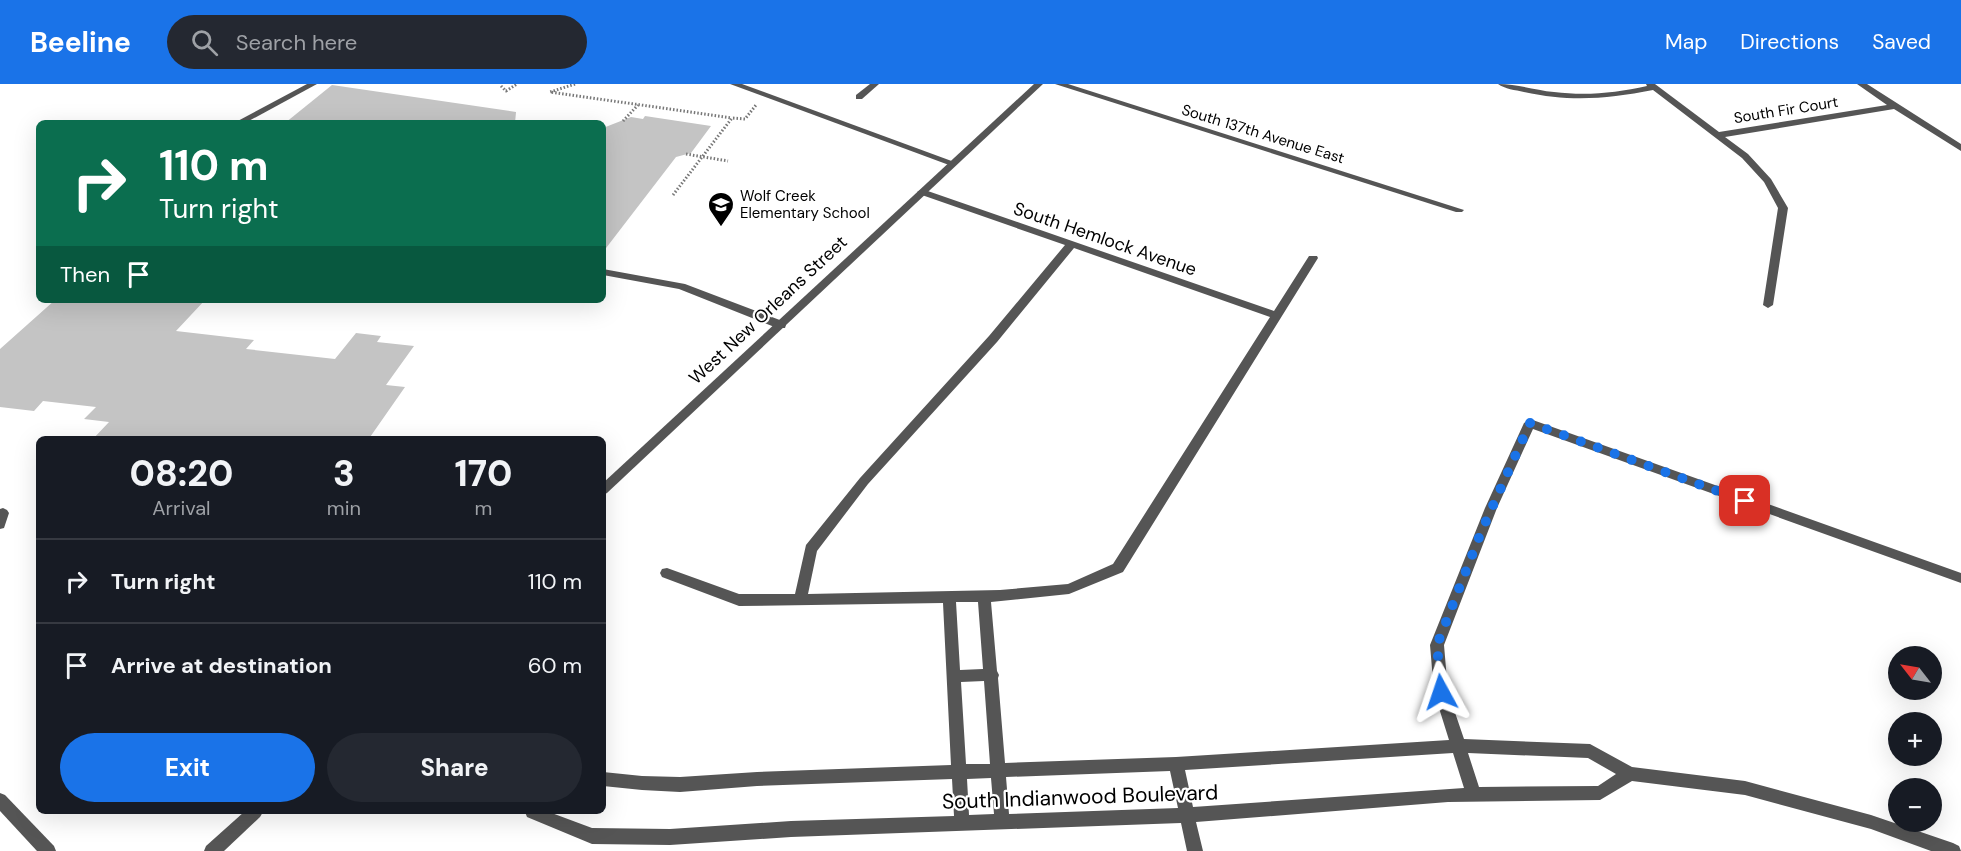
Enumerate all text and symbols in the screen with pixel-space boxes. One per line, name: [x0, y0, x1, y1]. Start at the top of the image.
search box: [167, 15, 587, 69]
text: Beeline: [30, 24, 131, 61]
icon: search: [188, 26, 221, 59]
text: Search here: [236, 28, 357, 57]
text: Map: [1665, 28, 1707, 56]
text: Directions: [1740, 28, 1839, 56]
text: Saved: [1872, 28, 1931, 56]
street label: South Fir Court: [1732, 92, 1840, 128]
street label: South 137th Avenue East: [1179, 100, 1347, 168]
text: 110 m: [159, 138, 269, 193]
icon: right: [60, 144, 138, 222]
place label: Wolf Creek Elementary School: [740, 186, 870, 223]
school or university icon: Wolf Creek Elementary School: [706, 190, 736, 228]
text: Turn right: [159, 191, 279, 226]
street label: South Hemlock Avenue: [1010, 196, 1200, 282]
street label: West New Orleans Street: [684, 230, 852, 390]
icon: arrive: [122, 258, 155, 291]
text: Then: [60, 260, 110, 289]
text: 08:20: [130, 450, 233, 497]
text: 3: [333, 450, 355, 497]
text: 170: [455, 450, 512, 497]
pin: [1719, 475, 1770, 526]
icon: arrive: [1728, 484, 1761, 517]
text: Arrival: [152, 495, 211, 521]
text: min: [327, 495, 361, 521]
text: m: [475, 495, 492, 521]
icon: right: [60, 565, 93, 598]
text: Turn right: [111, 567, 216, 596]
text: 110 m: [528, 567, 582, 596]
north arrow: [1888, 646, 1942, 700]
map controls: [1888, 646, 1942, 832]
icon: arrive: [60, 649, 93, 682]
text: Arrive at destination: [111, 651, 332, 680]
text: 60 m: [528, 651, 582, 680]
position arrow: [1409, 660, 1473, 724]
button: +: [1888, 712, 1942, 766]
button: Exit: [60, 733, 315, 802]
button: Share: [327, 733, 582, 802]
street label: South Indianwood Boulevard: [941, 778, 1219, 816]
button: −: [1888, 778, 1942, 832]

